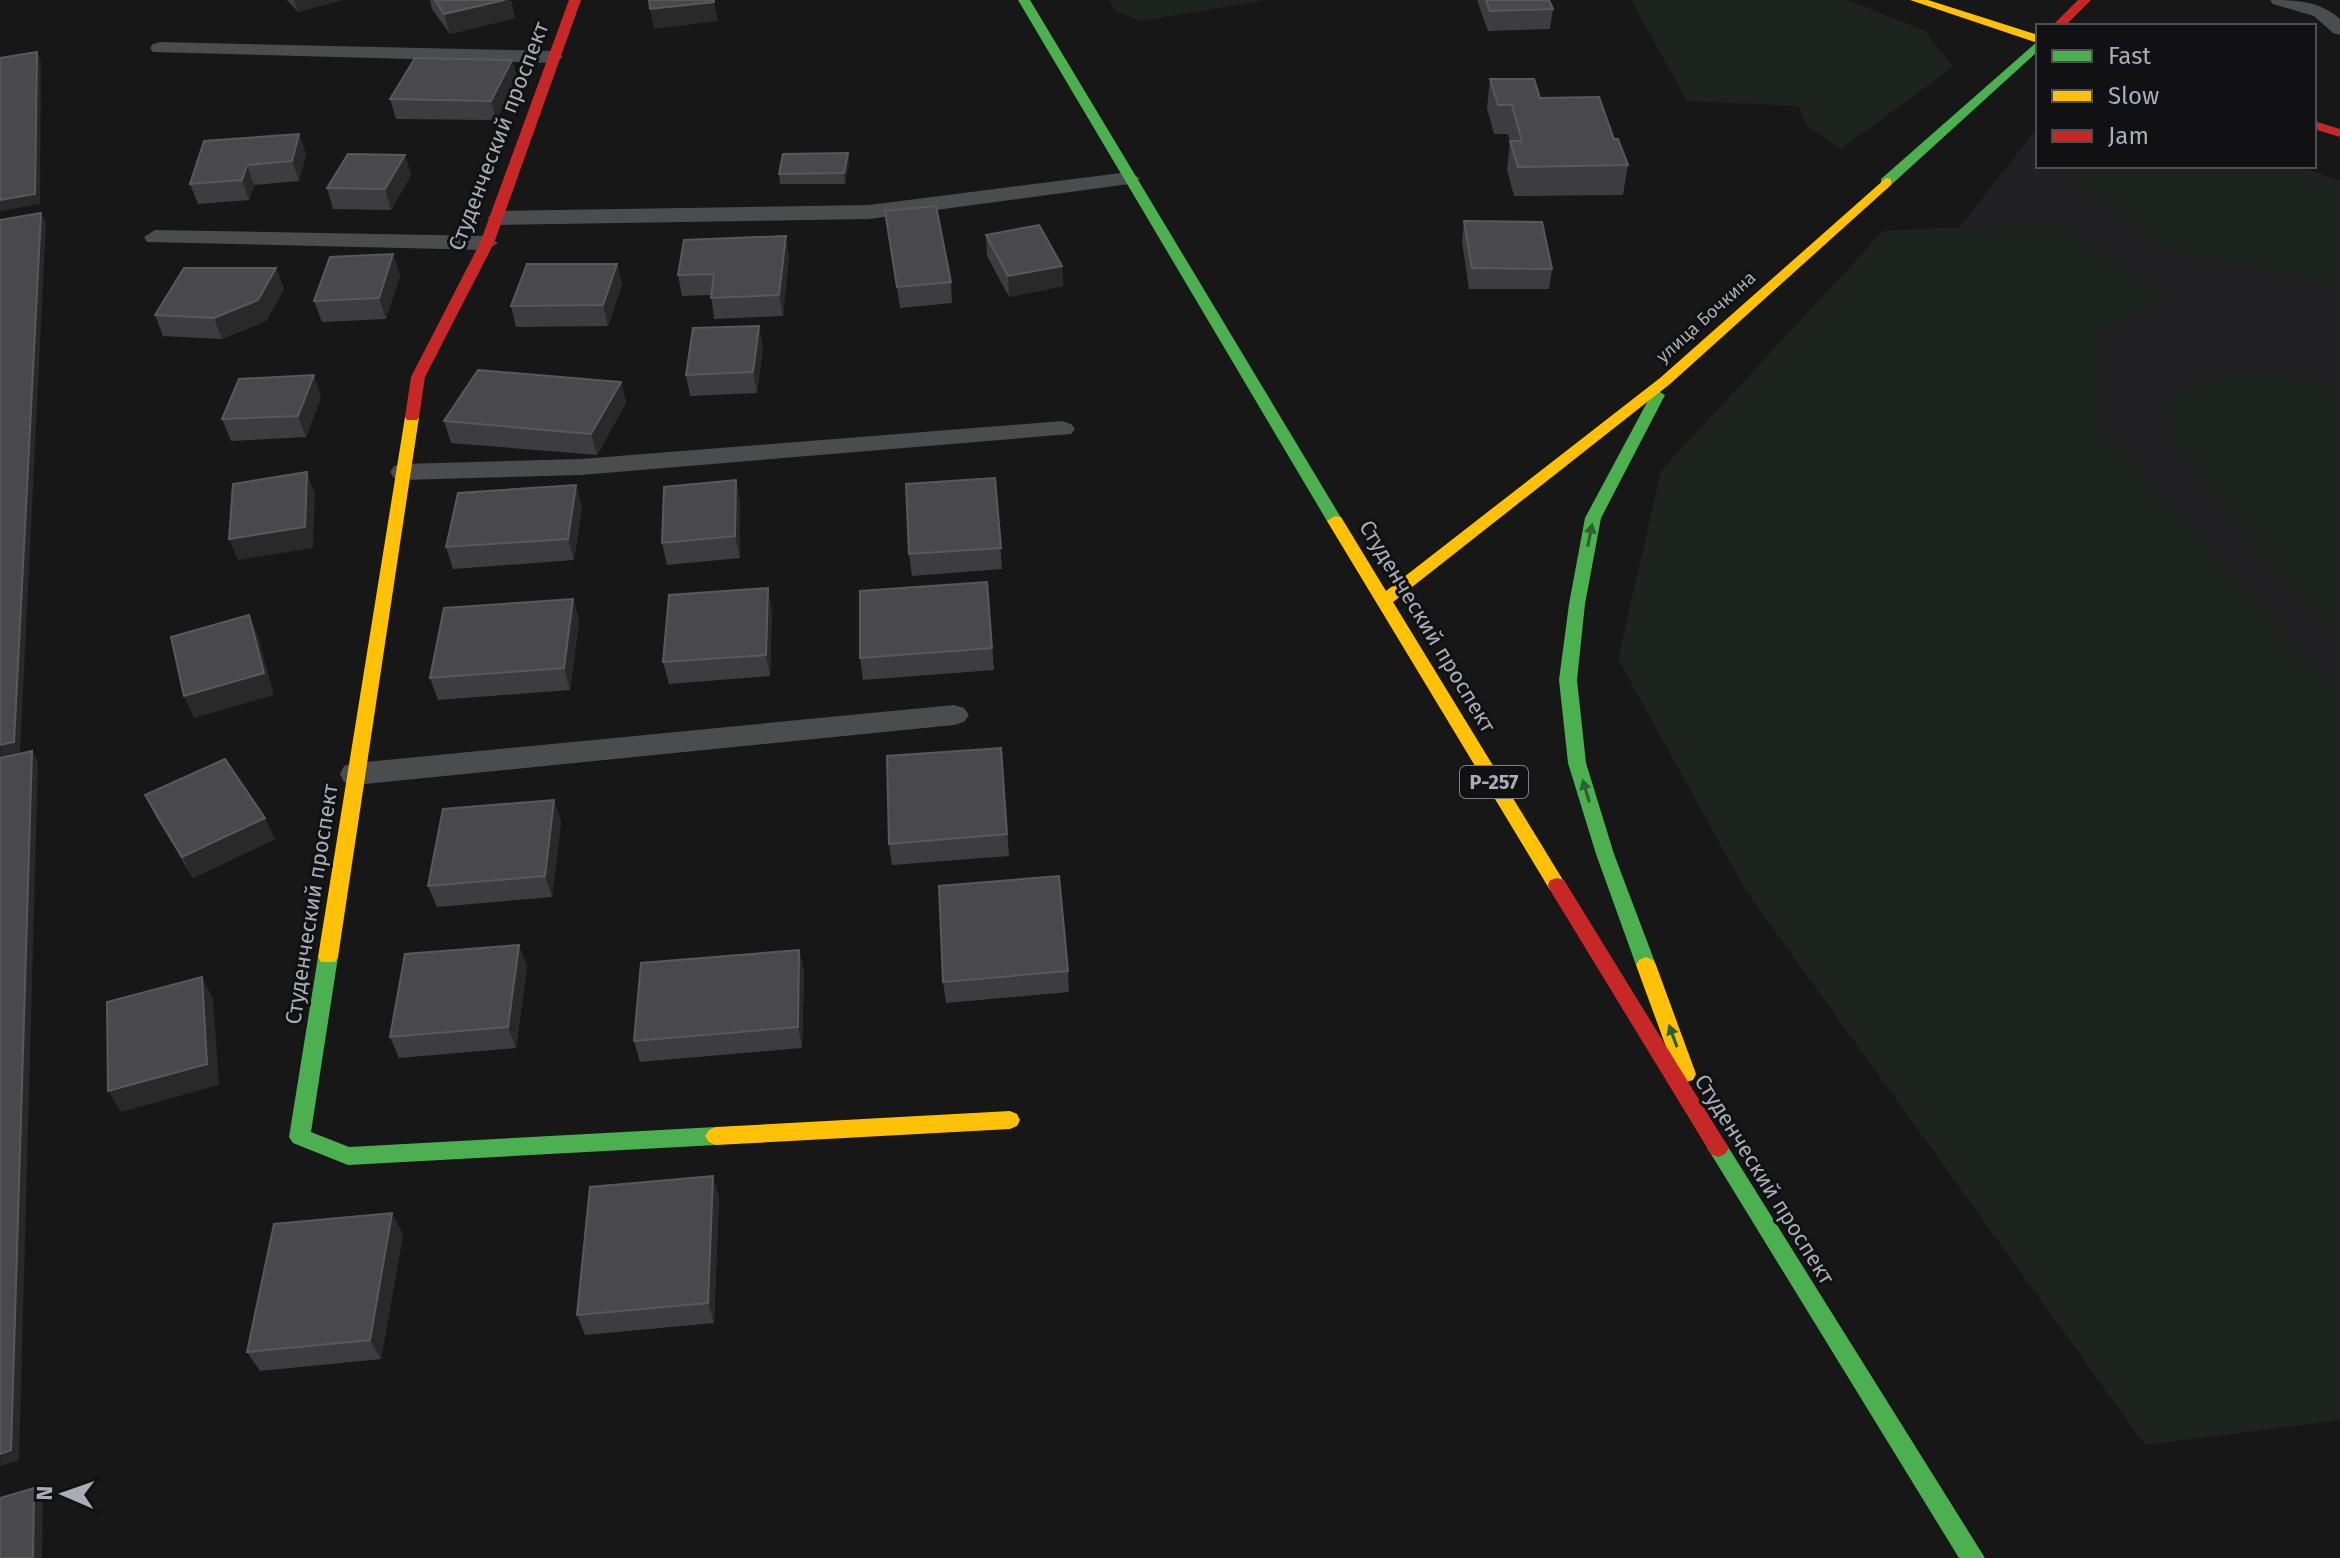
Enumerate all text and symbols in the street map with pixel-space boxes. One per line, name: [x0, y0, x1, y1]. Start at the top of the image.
street label: Студенческий проспект: [442, 18, 555, 254]
legend: [2036, 24, 2316, 168]
text: Fast: [2108, 42, 2151, 70]
text: Slow: [2108, 82, 2159, 110]
text: Jam: [2108, 122, 2149, 150]
street label: улица Бочкина: [1652, 267, 1760, 367]
street label: Студенческий проспект: [1353, 515, 1502, 737]
one-way arrow: [1585, 522, 1597, 547]
road number: Р-257: [1460, 766, 1528, 798]
one-way arrow: [1579, 779, 1592, 803]
street label: Студенческий проспект: [279, 782, 344, 1026]
one-way arrow: [1666, 1024, 1678, 1048]
street label: Студенческий проспект: [1689, 1069, 1840, 1290]
north arrow: [24, 1454, 104, 1534]
text: N: [31, 1486, 58, 1501]

